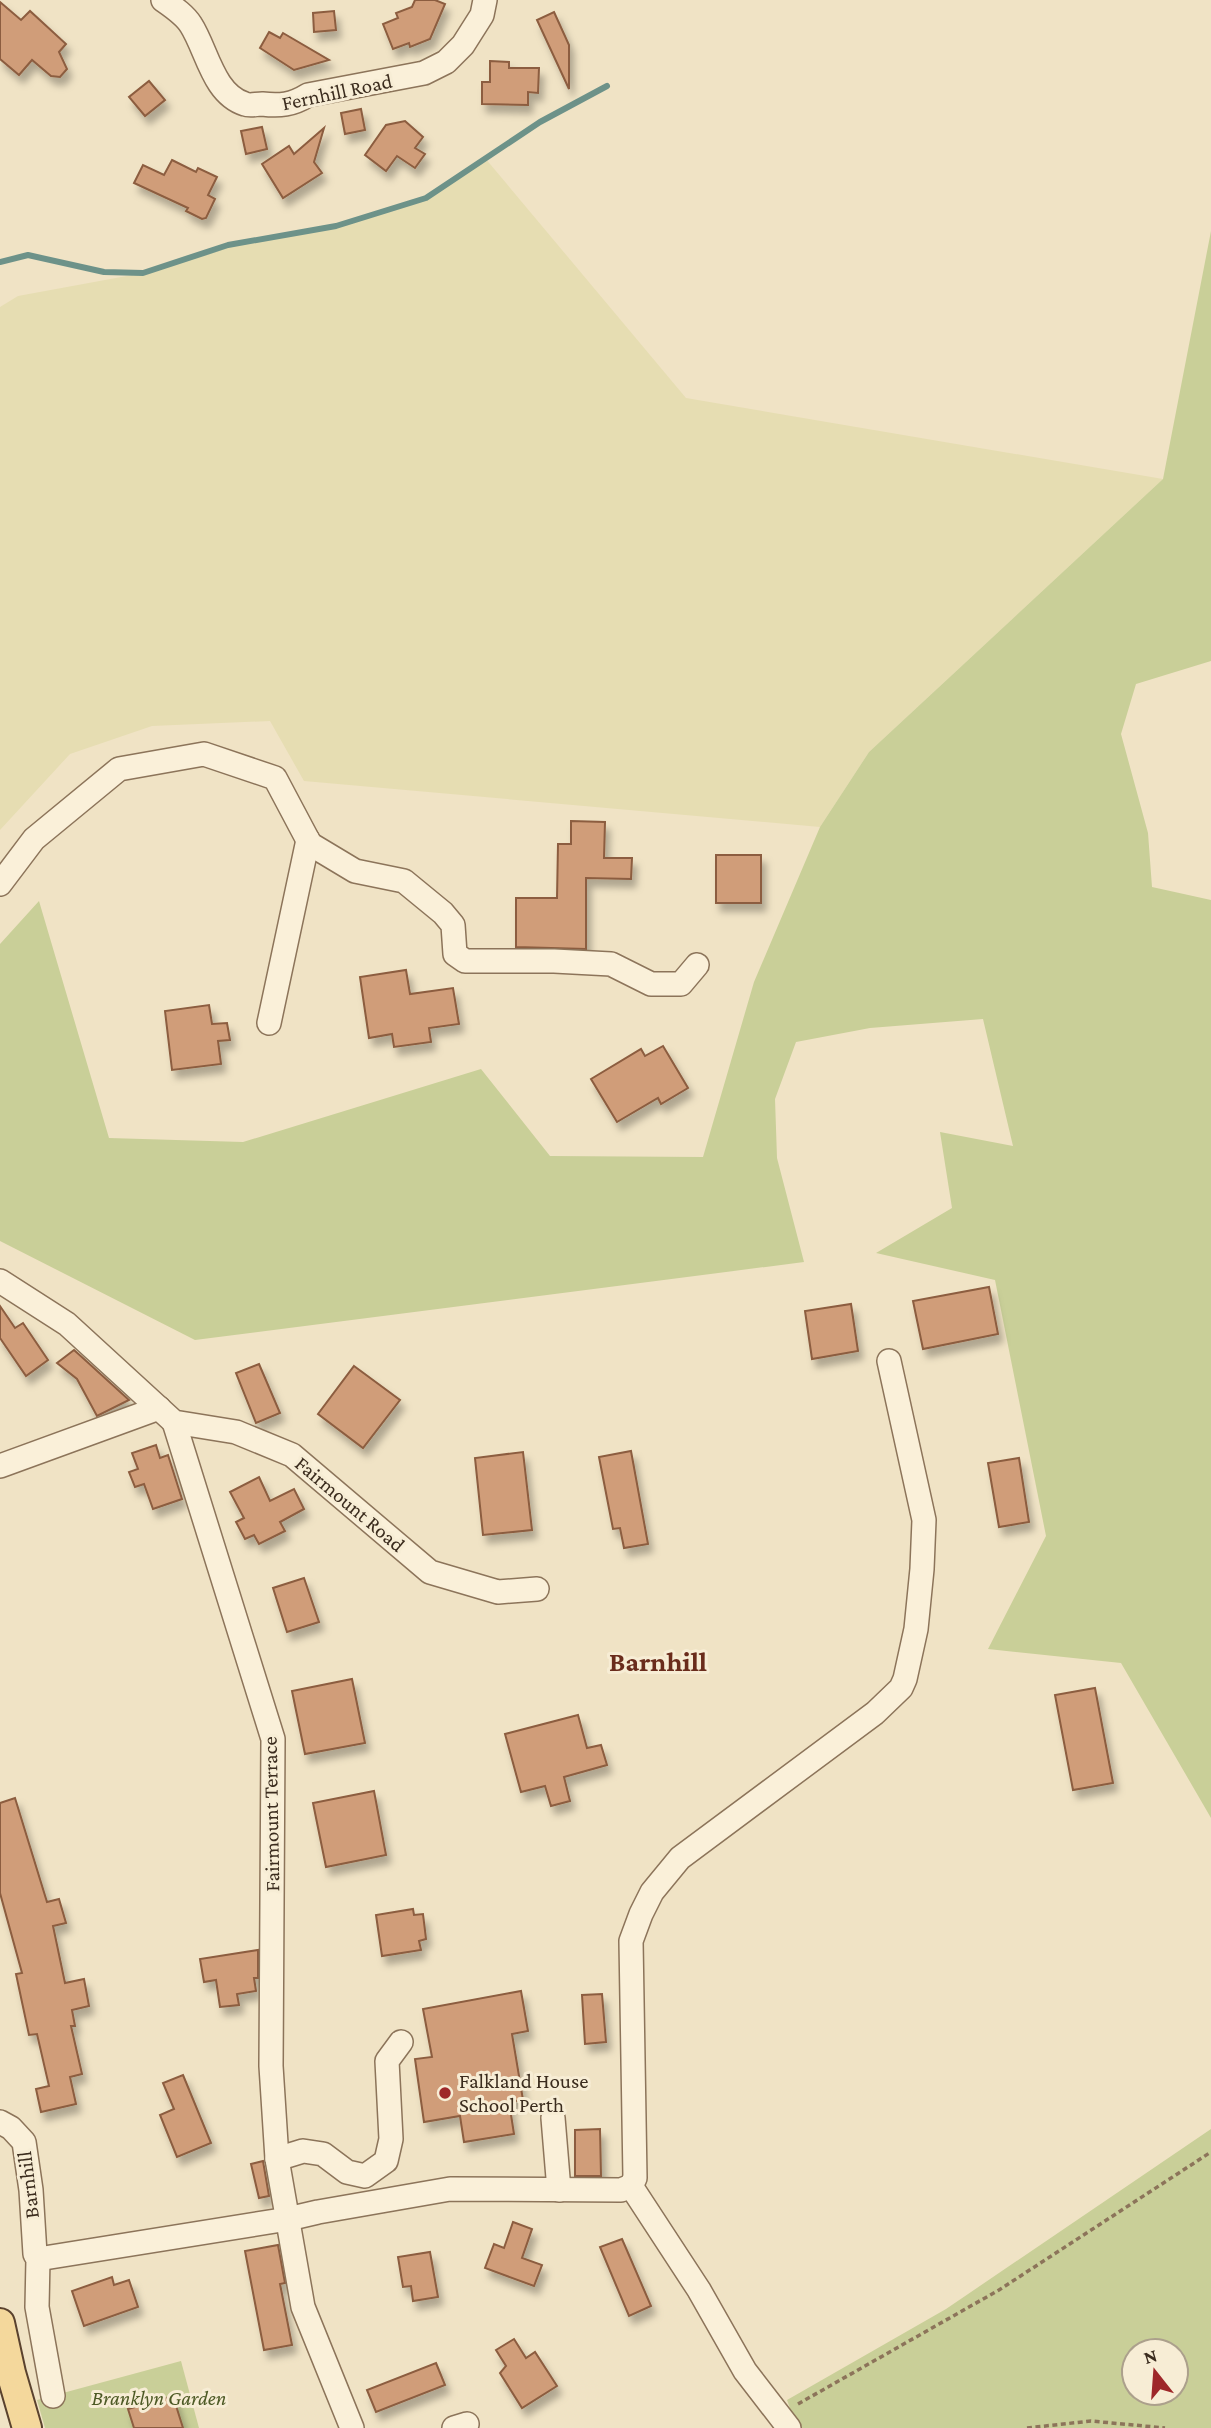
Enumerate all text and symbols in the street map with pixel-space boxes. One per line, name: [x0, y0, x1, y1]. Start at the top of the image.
street label: Fernhill Road: [280, 69, 394, 115]
street label: Fairmount Road: [290, 1451, 410, 1557]
district label: Barnhill: [609, 1646, 707, 1677]
street label: Fairmount Terrace: [258, 1736, 284, 1892]
place label: Falkland House School Perth: [459, 2069, 588, 2117]
marker: Falkland House School Perth: [437, 2085, 453, 2101]
street label: Barnhill: [12, 2150, 44, 2220]
north arrow: [1120, 2337, 1190, 2407]
text: N: [1141, 2344, 1159, 2368]
park label: Branklyn Garden: [92, 2386, 226, 2410]

